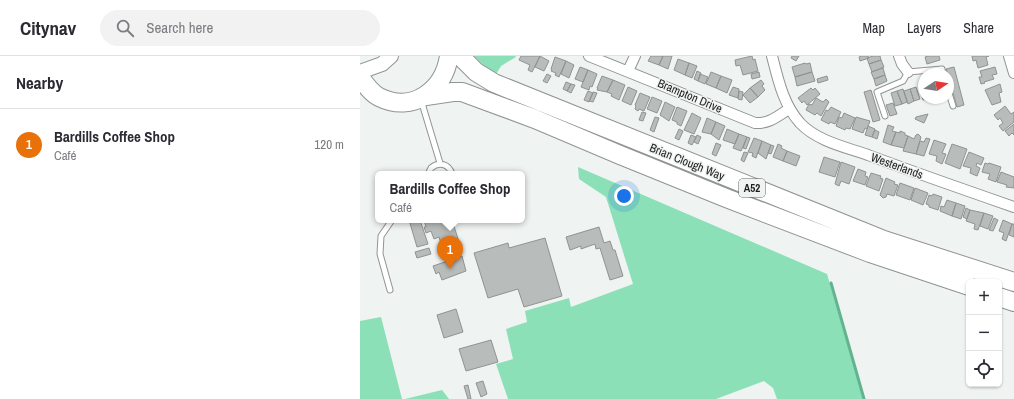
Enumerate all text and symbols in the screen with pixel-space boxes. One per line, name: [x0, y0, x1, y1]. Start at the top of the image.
search box: [100, 10, 380, 46]
text: Citynav: [20, 15, 76, 41]
icon: search: [114, 17, 136, 39]
text: Search here: [146, 17, 213, 38]
text: Map: [863, 19, 885, 37]
text: Layers: [907, 19, 941, 37]
text: Share: [963, 19, 994, 37]
north arrow: [918, 68, 954, 104]
text: Nearby: [16, 71, 63, 94]
street label: Brampton Drive: [655, 75, 725, 117]
text: Bardills Coffee Shop: [54, 126, 175, 147]
text: 1: [26, 136, 32, 153]
text: 120 m: [314, 136, 344, 153]
street label: Brian Clough Way: [647, 140, 727, 184]
text: Café: [54, 147, 77, 164]
street label: Westerlands: [869, 149, 925, 183]
popup: [375, 171, 525, 223]
text: Bardills Coffee Shop: [390, 178, 510, 199]
road number: A52: [739, 179, 765, 197]
your location: [614, 186, 634, 206]
text: Café: [390, 199, 412, 216]
pin: 1: [437, 236, 463, 269]
map controls: [966, 279, 1002, 387]
button: +: [966, 279, 1002, 315]
button: −: [966, 315, 1002, 351]
button: locate: [966, 351, 1002, 387]

